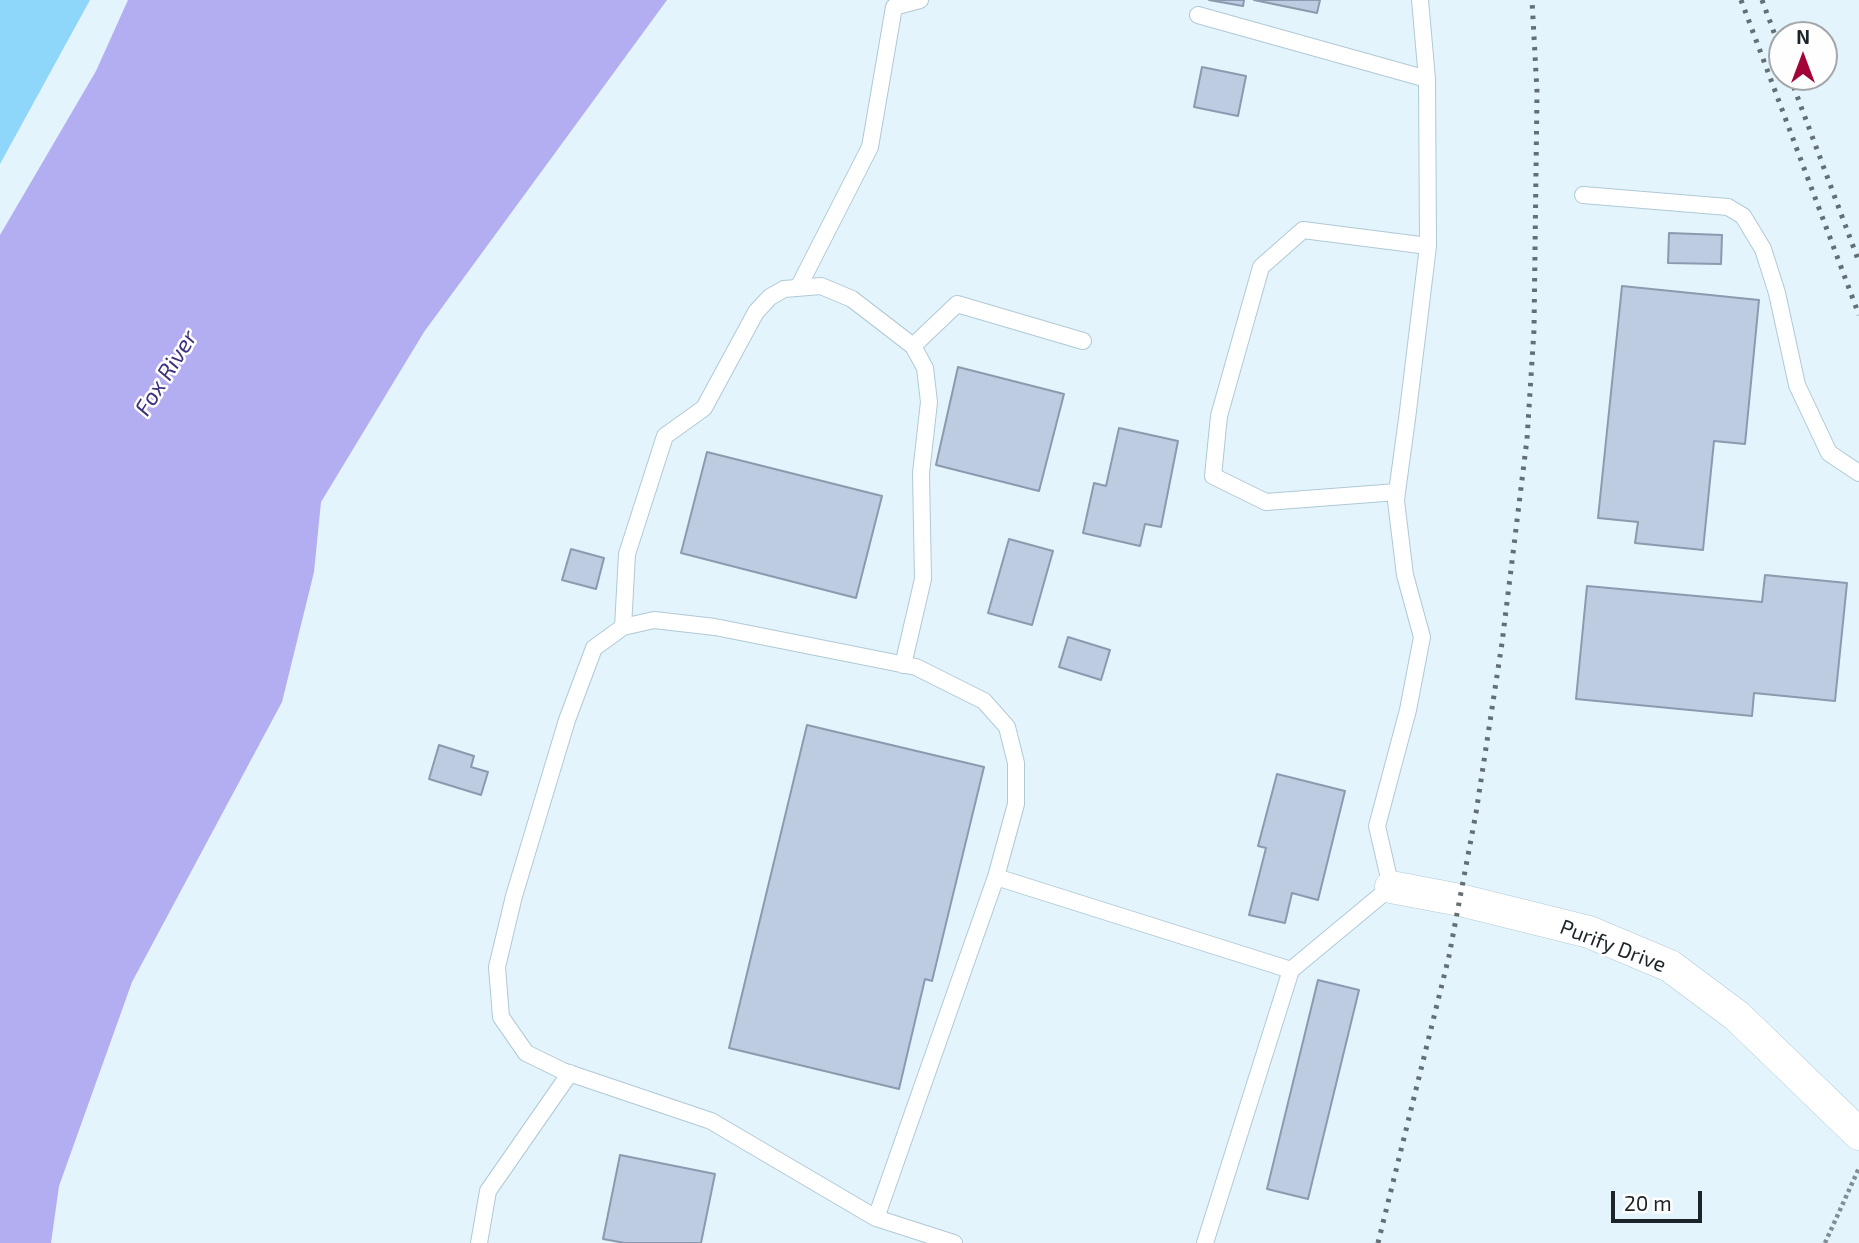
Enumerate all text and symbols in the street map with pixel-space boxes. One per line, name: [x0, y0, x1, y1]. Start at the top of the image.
north arrow: [1768, 21, 1838, 91]
text: N: [1796, 25, 1810, 48]
water label: Fox River: [129, 325, 203, 421]
street label: Purify Drive: [1556, 914, 1670, 978]
scale bar: [1614, 1176, 1705, 1220]
text: 20 m: [1624, 1190, 1672, 1215]

